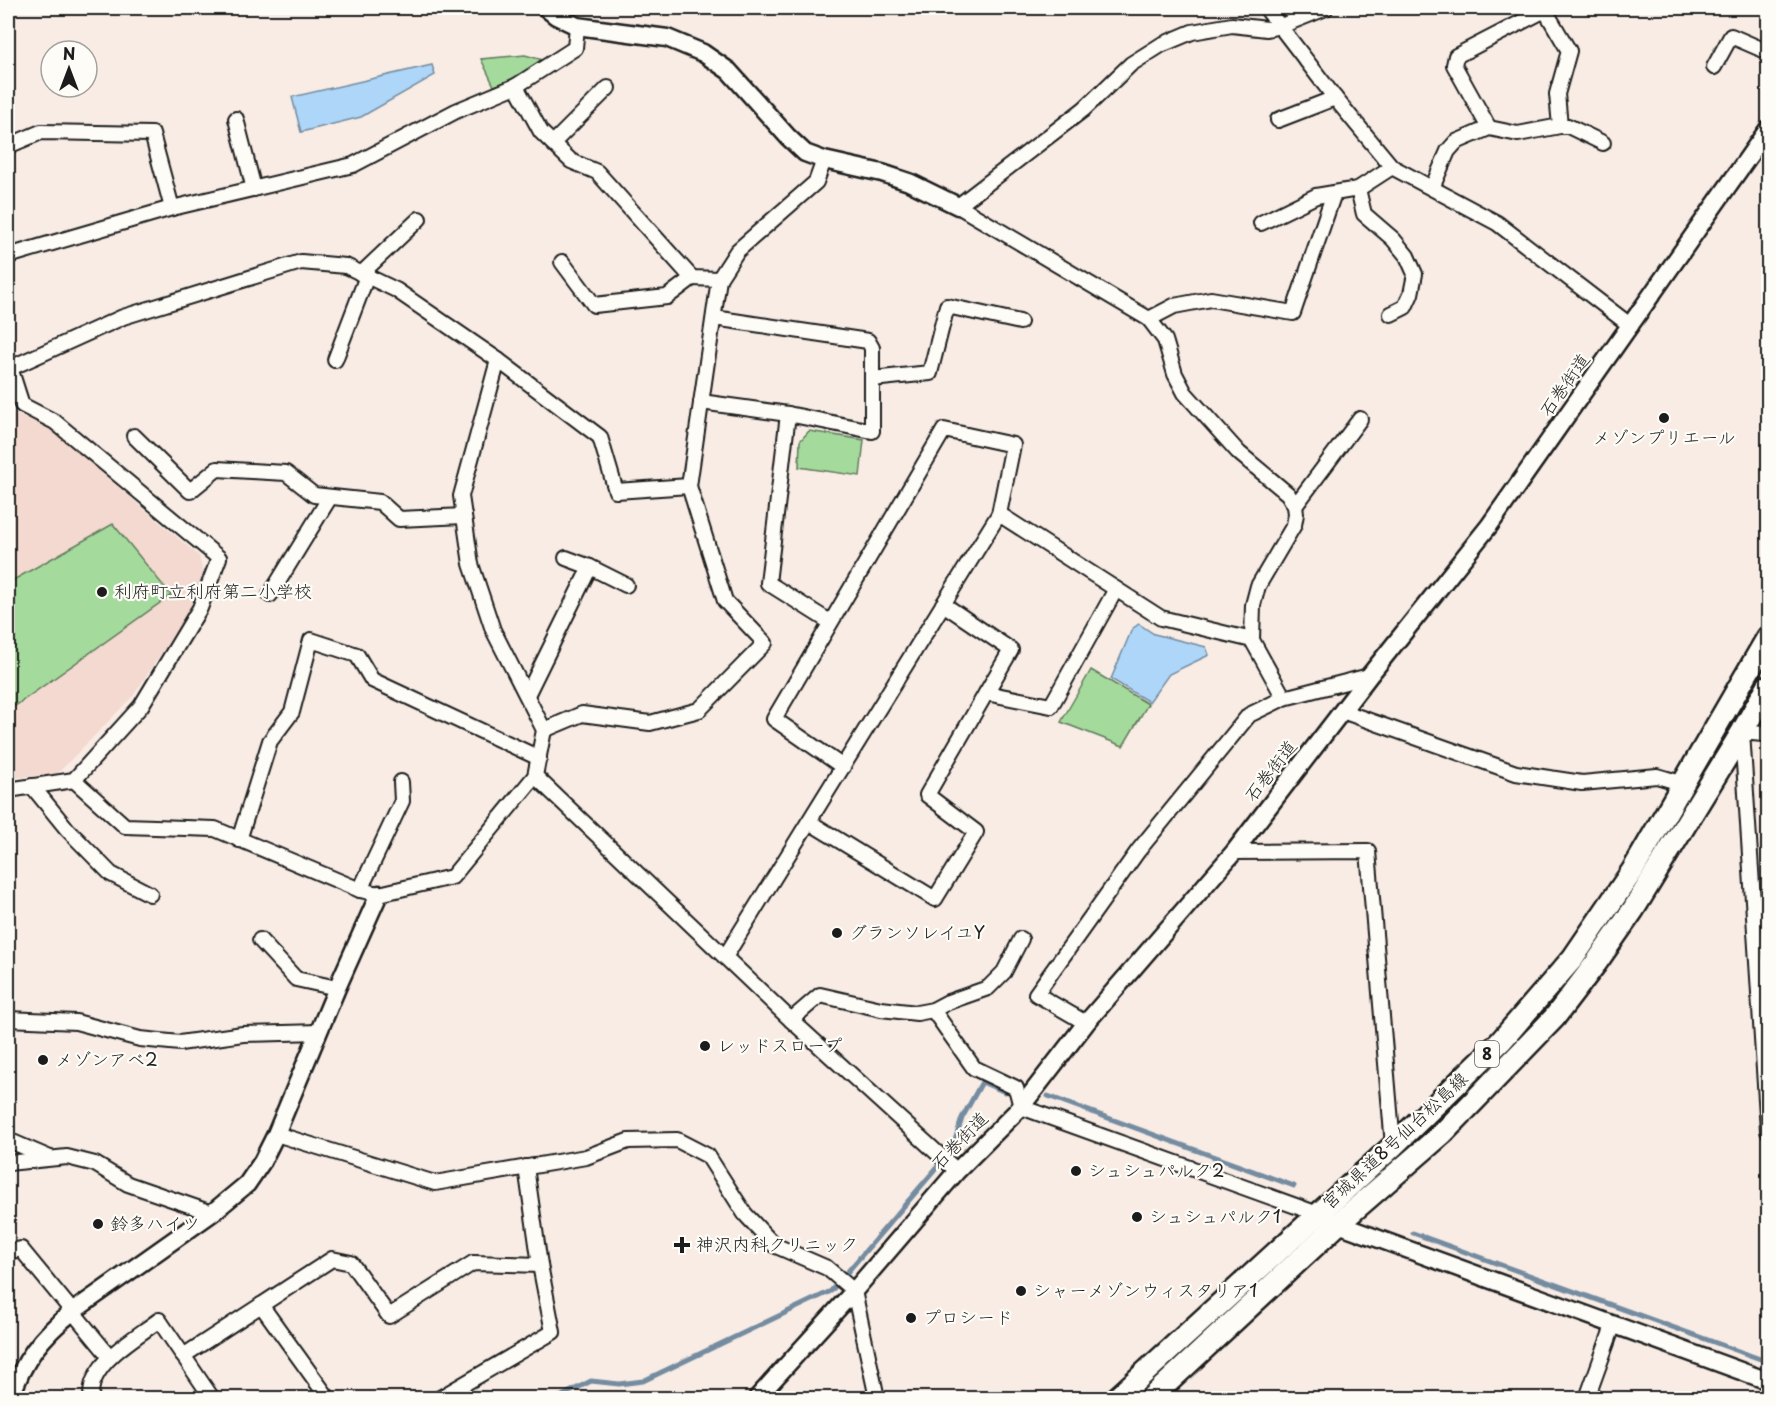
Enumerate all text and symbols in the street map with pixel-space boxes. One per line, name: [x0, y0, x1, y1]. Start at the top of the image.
north arrow: [39, 39, 99, 99]
text: N: [63, 41, 75, 65]
street label: 石巻街道: [1532, 347, 1595, 421]
marker: メゾンプリエール: [1657, 411, 1671, 425]
place label: メゾンプリエール: [1593, 423, 1735, 450]
place label: 利府町立利府第二小学校: [114, 577, 312, 604]
marker: 利府町立利府第二小学校: [95, 585, 109, 599]
street label: 石巻街道: [1237, 733, 1303, 807]
place label: グランソレイユY: [849, 918, 986, 945]
marker: グランソレイユY: [830, 926, 844, 940]
place label: レッドスロープ: [717, 1031, 842, 1058]
marker: レッドスロープ: [698, 1039, 712, 1053]
road number: 8: [1475, 1041, 1499, 1067]
place label: メゾンアベ2: [55, 1045, 158, 1072]
marker: メゾンアベ2: [36, 1053, 50, 1067]
street label: 宮城県道8号仙台松島線: [1315, 1065, 1473, 1215]
street label: 石巻街道: [924, 1105, 994, 1175]
place label: シュシュパルク2: [1088, 1156, 1225, 1183]
marker: シュシュパルク2: [1069, 1164, 1083, 1178]
place label: シュシュパルク1: [1149, 1202, 1281, 1229]
place label: 鈴多ハイツ: [110, 1209, 200, 1236]
marker: シュシュパルク1: [1130, 1210, 1144, 1224]
marker: 鈴多ハイツ: [91, 1217, 105, 1231]
place label: 神沢内科クリニック: [696, 1230, 858, 1257]
marker: 神沢内科クリニック: [673, 1236, 691, 1254]
place label: シャーメゾンウィスタリア1: [1033, 1276, 1257, 1303]
marker: シャーメゾンウィスタリア1: [1014, 1284, 1028, 1298]
place label: プロシード: [923, 1303, 1013, 1330]
marker: プロシード: [904, 1311, 918, 1325]

